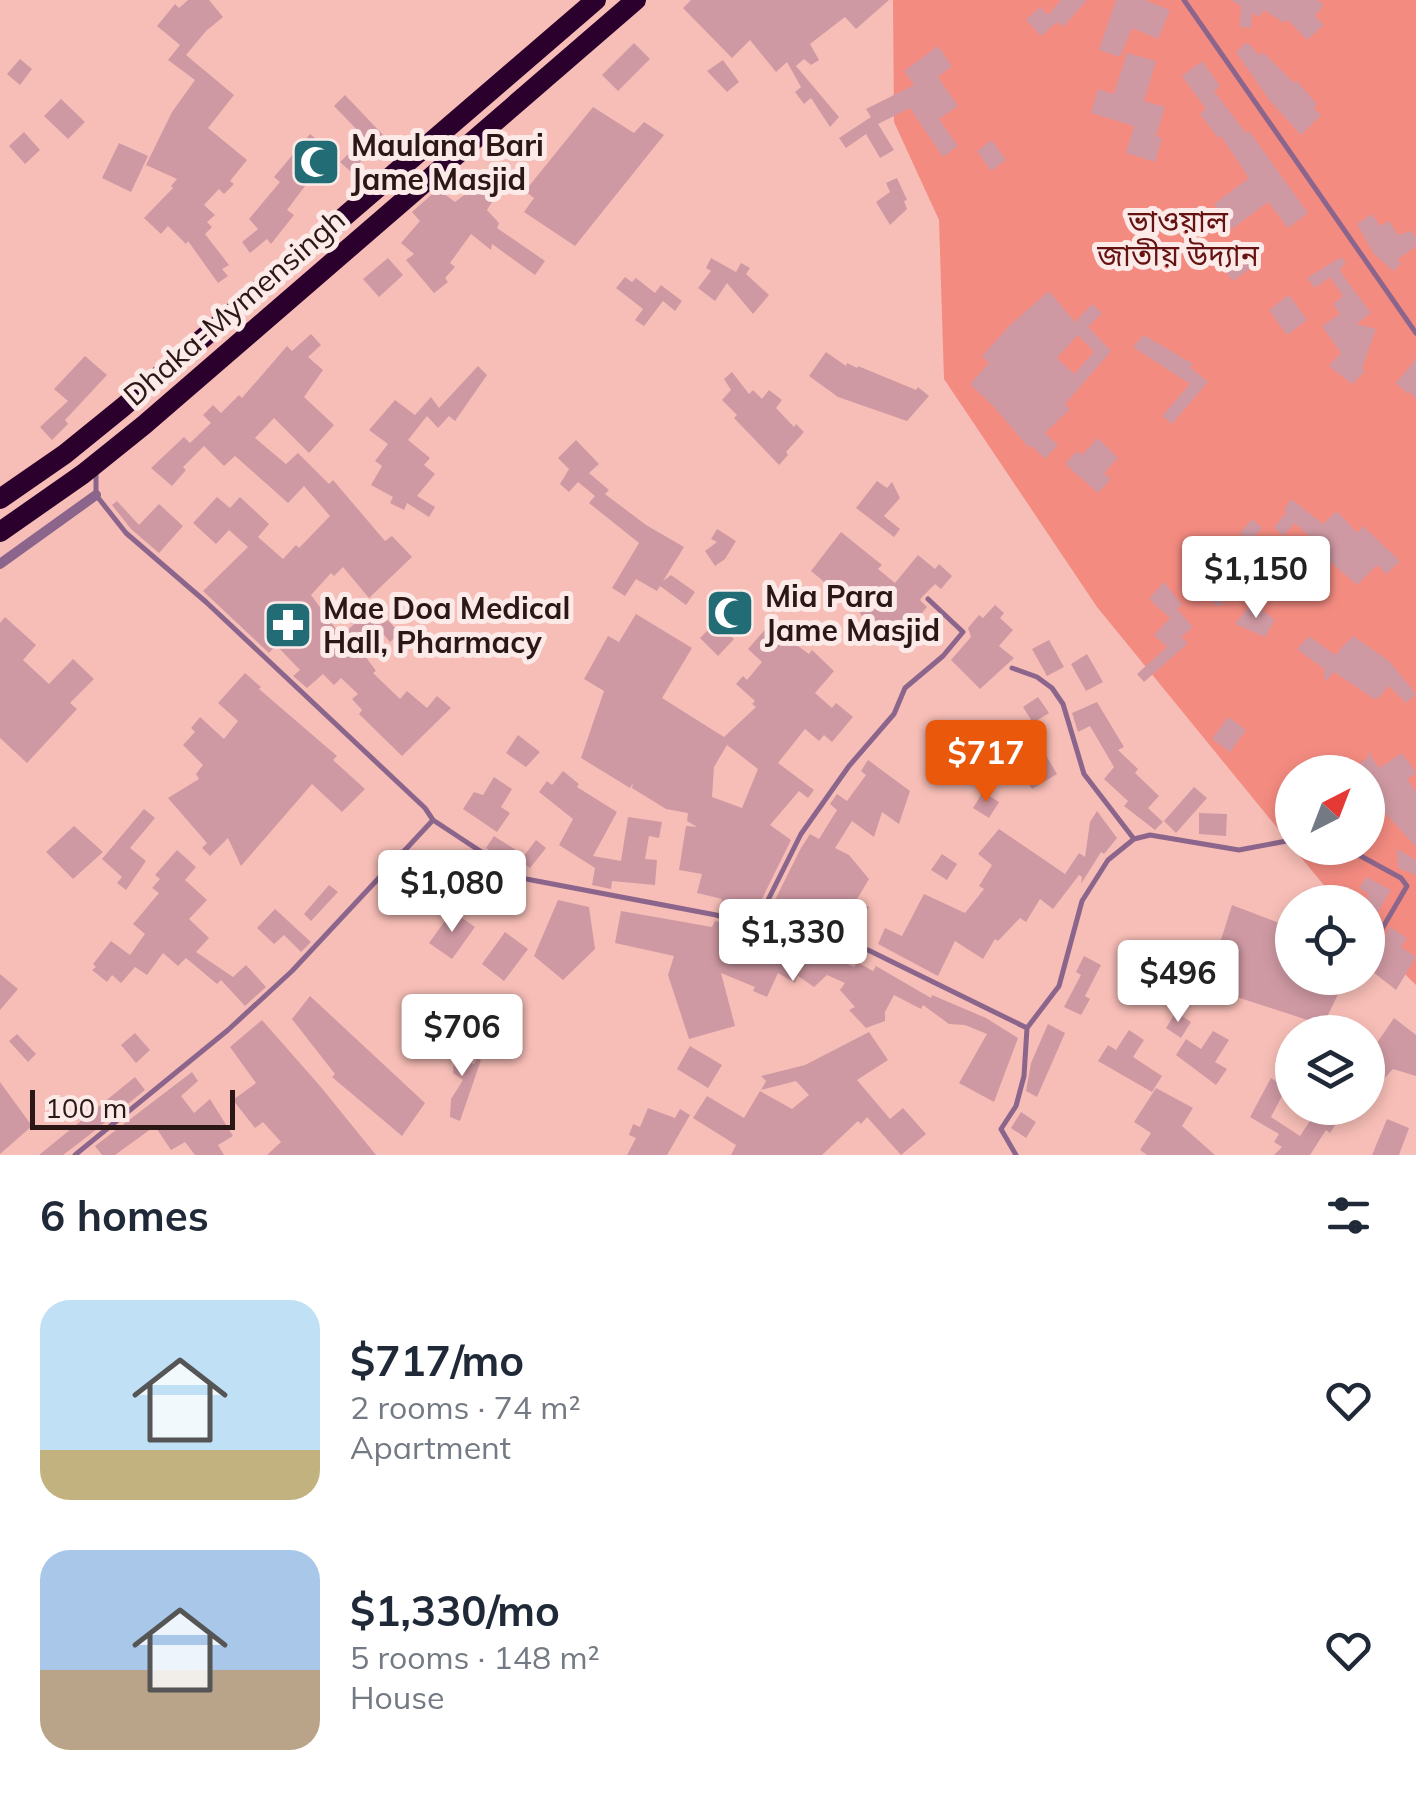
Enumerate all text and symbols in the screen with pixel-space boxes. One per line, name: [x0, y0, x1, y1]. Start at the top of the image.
place label: Maulana Bari Jame Masjid: [351, 126, 544, 198]
mosque icon: Maulana Bari Jame Masjid: [290, 136, 342, 188]
street label: Dhaka-Mymensingh: [115, 200, 353, 414]
park label: ভাওয়াল জাতীয় উদ্যান: [1096, 202, 1260, 274]
pin: $1,150: [1175, 536, 1337, 621]
text: $1,150: [1204, 548, 1308, 588]
place label: Mia Para Jame Masjid: [765, 577, 940, 649]
mosque icon: Mia Para Jame Masjid: [704, 587, 756, 639]
place label: Mae Doa Medical Hall, Pharmacy: [323, 589, 570, 661]
pharmacy icon: Mae Doa Medical Hall, Pharmacy: [262, 599, 314, 651]
pin: $717: [927, 720, 1045, 805]
text: $717: [948, 732, 1024, 772]
north arrow: [1275, 755, 1385, 865]
map controls: [1275, 755, 1385, 1125]
pin: $1,080: [371, 850, 533, 935]
text: $1,080: [400, 862, 504, 902]
button: locate: [1275, 885, 1385, 995]
pin: $1,330: [712, 899, 874, 984]
text: $1,330: [741, 911, 845, 951]
pin: $496: [1119, 940, 1237, 1025]
text: $496: [1140, 952, 1216, 992]
pin: $706: [403, 994, 521, 1079]
text: $706: [424, 1006, 500, 1046]
button: layers: [1275, 1015, 1385, 1125]
scale bar: [30, 1085, 235, 1130]
text: 100 m: [45, 1090, 127, 1125]
icon: filters: [1321, 1188, 1376, 1243]
text: 6 homes: [40, 1189, 209, 1242]
text: $717/mo: [350, 1334, 524, 1387]
icon: home: [120, 1340, 240, 1460]
icon: heart: [1321, 1373, 1376, 1428]
text: 2 rooms · 74 m²: [350, 1387, 581, 1427]
text: Apartment: [350, 1427, 511, 1467]
text: $1,330/mo: [350, 1584, 560, 1637]
icon: home: [120, 1590, 240, 1710]
icon: heart: [1321, 1623, 1376, 1678]
text: 5 rooms · 148 m²: [350, 1637, 600, 1677]
text: House: [350, 1677, 445, 1717]

